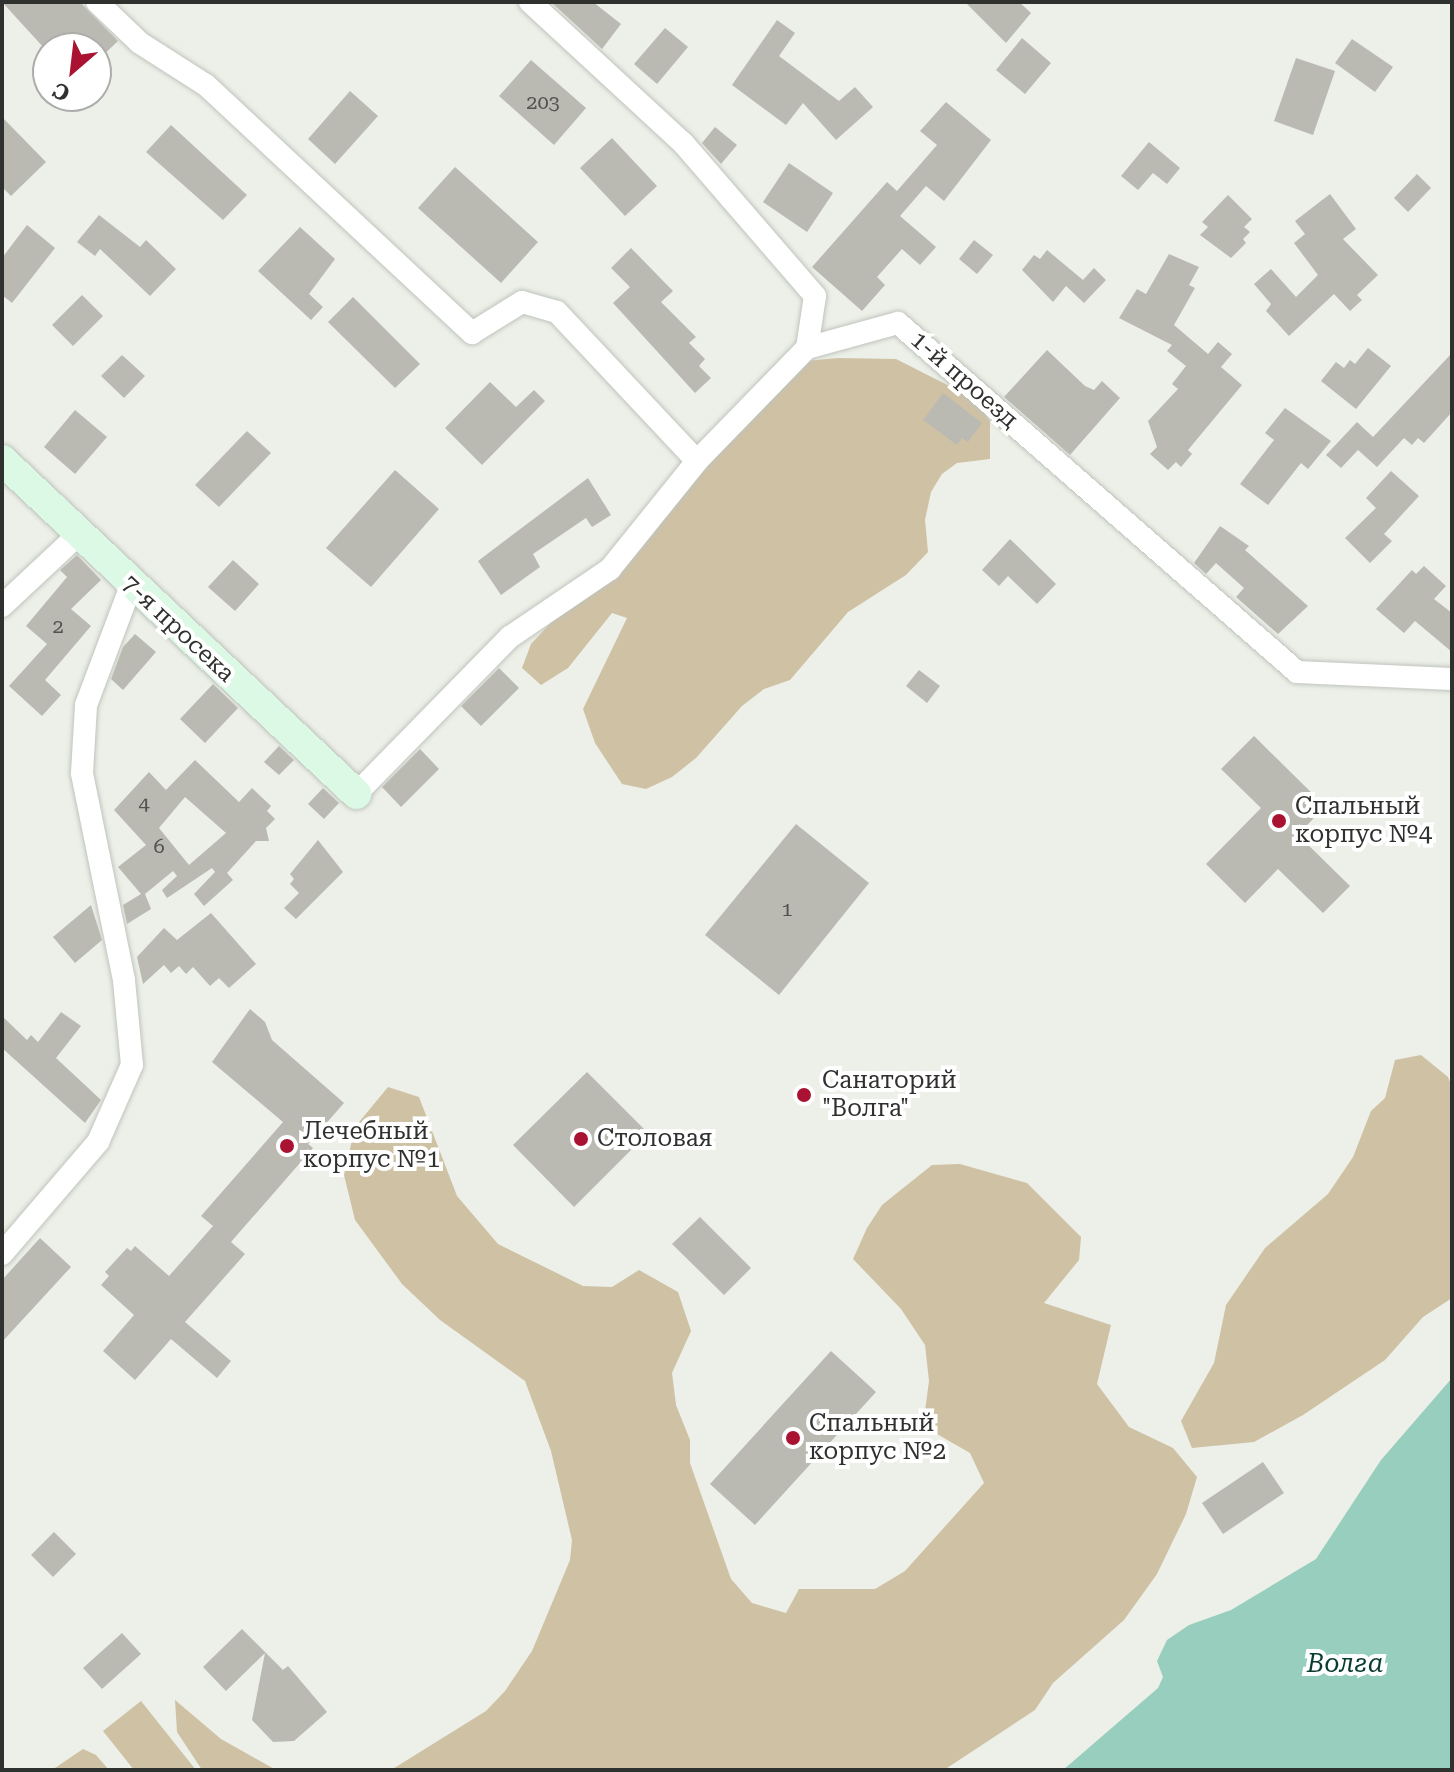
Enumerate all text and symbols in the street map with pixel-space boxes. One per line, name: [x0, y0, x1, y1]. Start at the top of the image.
north arrow: [32, 32, 112, 112]
text: С: [49, 77, 74, 107]
house number: 203: [526, 90, 560, 114]
street label: 1-й проезд: [904, 326, 1024, 434]
street label: 7-я просека: [116, 570, 240, 688]
house number: 2: [52, 614, 64, 638]
house number: 4: [138, 791, 150, 815]
place label: Спальный корпус №4: [1295, 793, 1432, 849]
marker: Спальный корпус №4: [1270, 812, 1288, 830]
house number: 6: [153, 834, 165, 858]
house number: 1: [781, 897, 793, 921]
place label: Санаторий "Волга": [822, 1067, 957, 1123]
marker: Санаторий "Волга": [793, 1084, 815, 1106]
place label: Лечебный корпус №1: [303, 1118, 440, 1174]
place label: Столовая: [597, 1125, 712, 1153]
marker: Столовая: [572, 1130, 590, 1148]
marker: Лечебный корпус №1: [278, 1137, 296, 1155]
place label: Спальный корпус №2: [809, 1410, 946, 1466]
marker: Спальный корпус №2: [784, 1429, 802, 1447]
water label: Волга: [1307, 1648, 1383, 1680]

